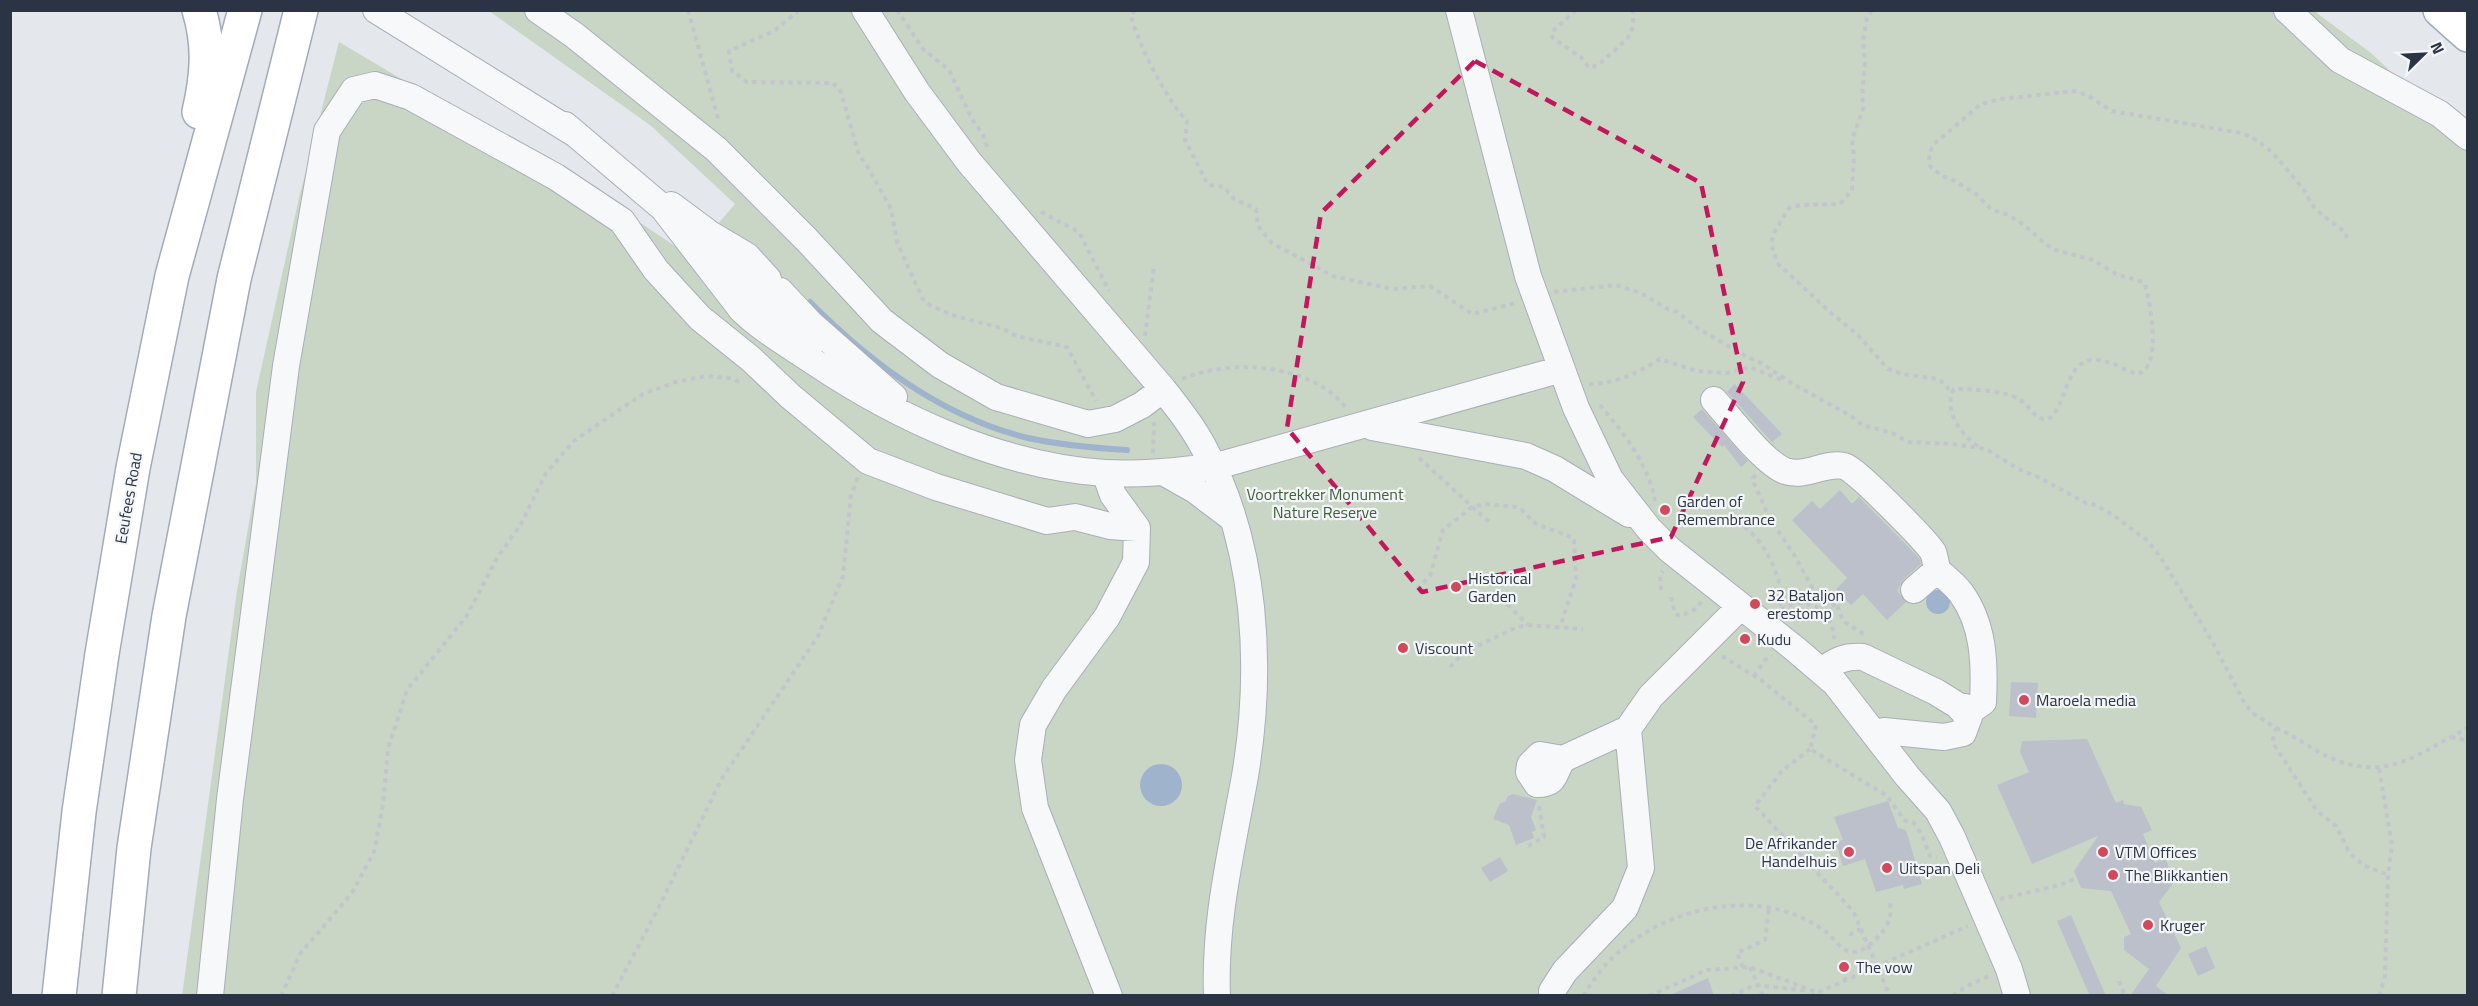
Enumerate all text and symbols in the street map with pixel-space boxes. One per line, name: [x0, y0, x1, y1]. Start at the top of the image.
north arrow: [2394, 24, 2454, 84]
text: N: [2424, 38, 2451, 58]
street label: Eeufees Road: [108, 451, 148, 545]
park label: Voortrekker Monument Nature Reserve: [1246, 482, 1404, 524]
place label: Garden of Remembrance: [1677, 489, 1775, 531]
marker: Garden of Remembrance: [1658, 503, 1672, 517]
place label: Historical Garden: [1468, 566, 1532, 608]
marker: Historical Garden: [1449, 580, 1463, 594]
place label: 32 Bataljon erestomp: [1767, 583, 1844, 625]
marker: 32 Bataljon erestomp: [1748, 597, 1762, 611]
place label: Kudu: [1757, 627, 1791, 651]
marker: Kudu: [1738, 632, 1752, 646]
place label: Viscount: [1415, 636, 1474, 660]
marker: Viscount: [1396, 641, 1410, 655]
place label: Maroela media: [2036, 688, 2136, 712]
marker: Maroela media: [2017, 693, 2031, 707]
place label: De Afrikander Handelhuis: [1745, 831, 1837, 873]
place label: VTM Offices: [2115, 840, 2197, 864]
marker: De Afrikander Handelhuis: [1842, 845, 1856, 859]
marker: VTM Offices: [2096, 845, 2110, 859]
place label: Uitspan Deli: [1899, 856, 1980, 880]
marker: Uitspan Deli: [1880, 861, 1894, 875]
place label: The Blikkantien: [2125, 863, 2228, 887]
marker: The Blikkantien: [2106, 868, 2120, 882]
place label: Kruger: [2160, 913, 2205, 937]
marker: Kruger: [2141, 918, 2155, 932]
place label: The vow: [1856, 955, 1913, 979]
marker: The vow: [1837, 960, 1851, 974]

